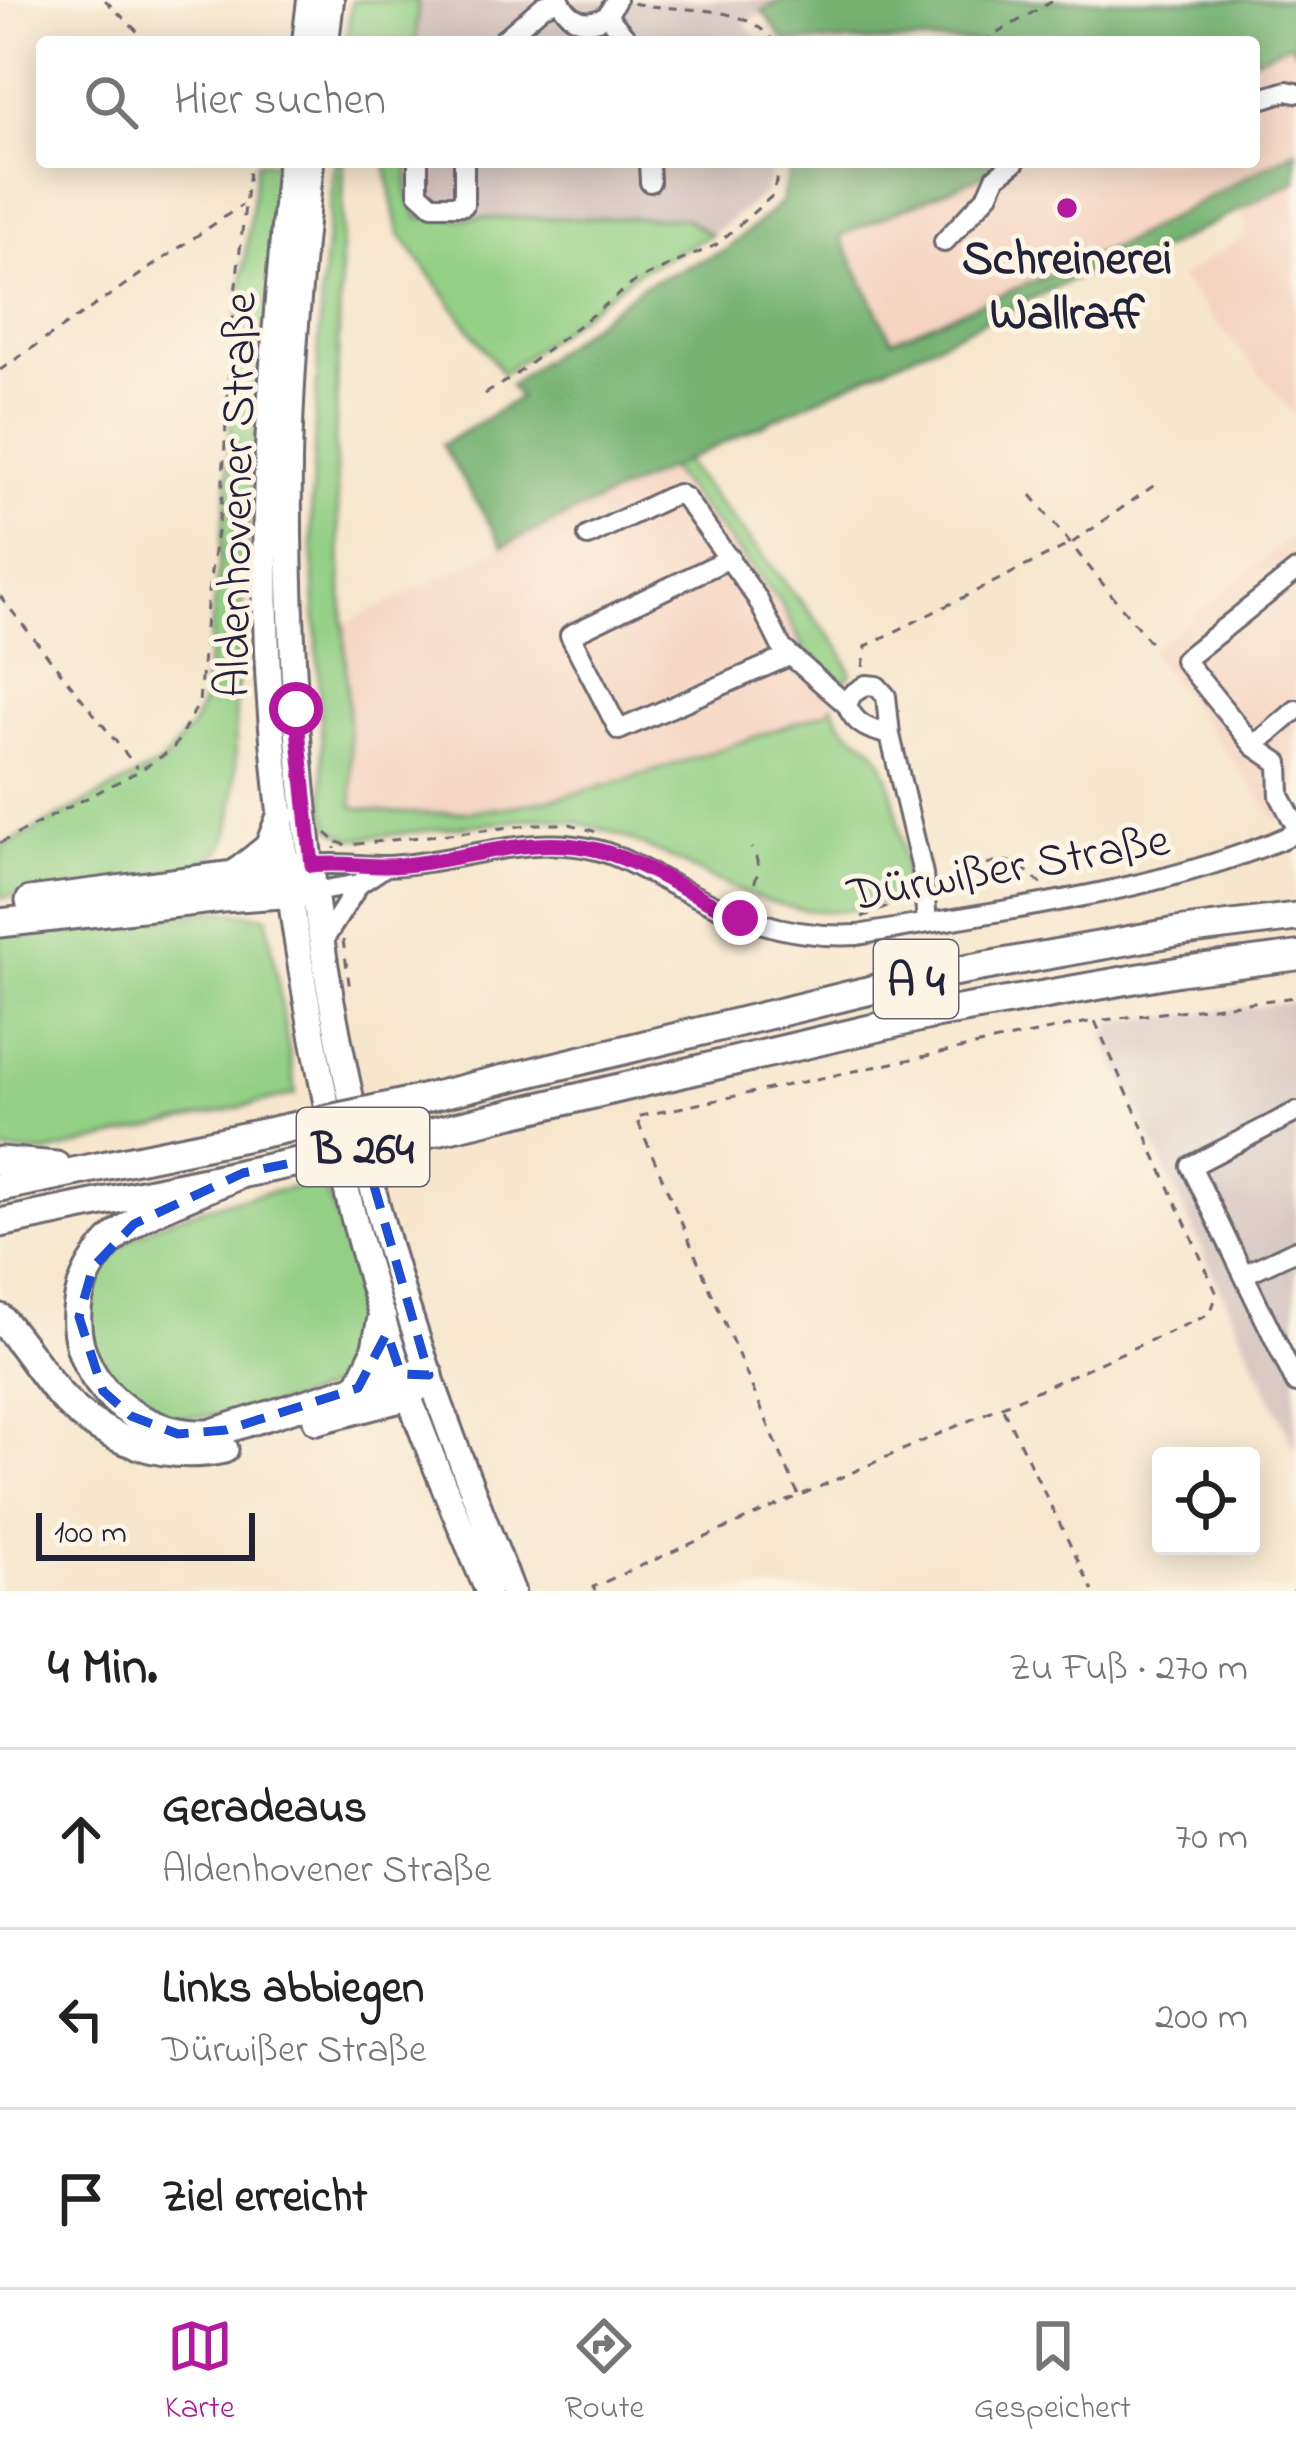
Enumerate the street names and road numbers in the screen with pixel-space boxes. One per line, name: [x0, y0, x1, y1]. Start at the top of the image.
street label: Aldenhovener Straße: [200, 291, 278, 698]
street label: Dürwißer Straße: [842, 807, 1176, 933]
road number: A 4: [874, 940, 958, 1018]
road number: B 264: [297, 1108, 429, 1186]

